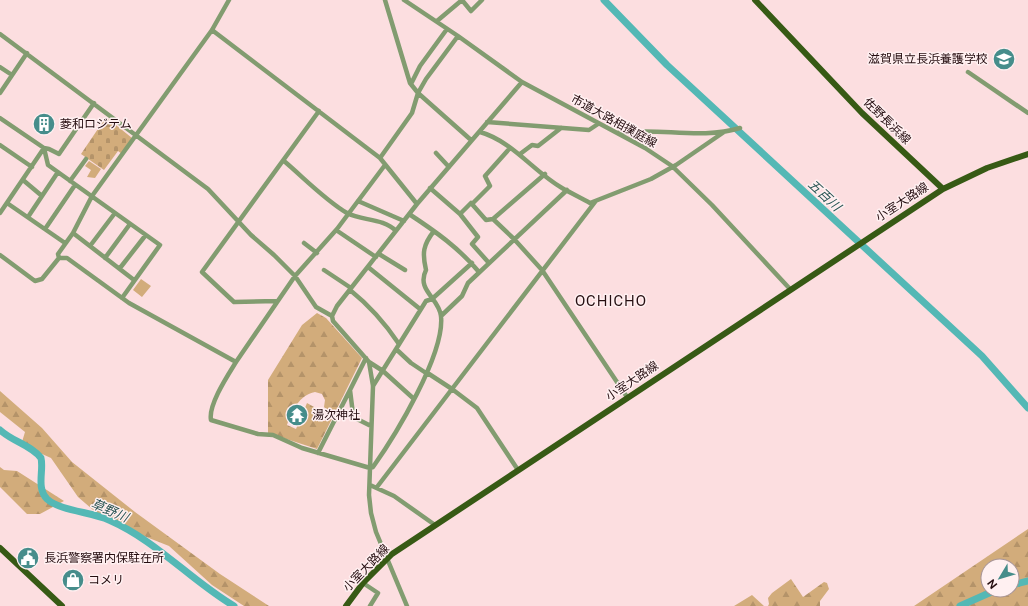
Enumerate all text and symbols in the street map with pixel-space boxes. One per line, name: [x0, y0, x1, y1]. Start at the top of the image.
school or university icon: 滋賀県立長浜養護学校: [991, 46, 1017, 72]
place label: 滋賀県立長浜養護学校: [868, 52, 988, 66]
street label: 市道大路相撲庭線: [569, 92, 659, 150]
street label: 佐野長浜線: [861, 95, 913, 147]
building icon: 菱和ロジテム: [31, 111, 57, 137]
place label: 菱和ロジテム: [60, 117, 132, 131]
water label: 五百川: [805, 177, 845, 216]
street label: 小室大路線: [873, 180, 931, 224]
district label: OCHICHO: [575, 293, 647, 309]
street label: 小室大路線: [603, 358, 661, 404]
temple icon: 湯次神社: [284, 402, 310, 428]
place label: 湯次神社: [312, 408, 360, 422]
water label: 草野川: [89, 496, 133, 526]
street label: 小室大路線: [340, 542, 392, 594]
public building icon: 長浜警察署内保駐在所: [15, 545, 41, 571]
place label: 長浜警察署内保駐在所: [44, 551, 164, 565]
north arrow: [980, 558, 1020, 598]
shop icon: コメリ: [60, 567, 86, 593]
place label: コメリ: [88, 573, 124, 587]
text: N: [985, 577, 999, 591]

